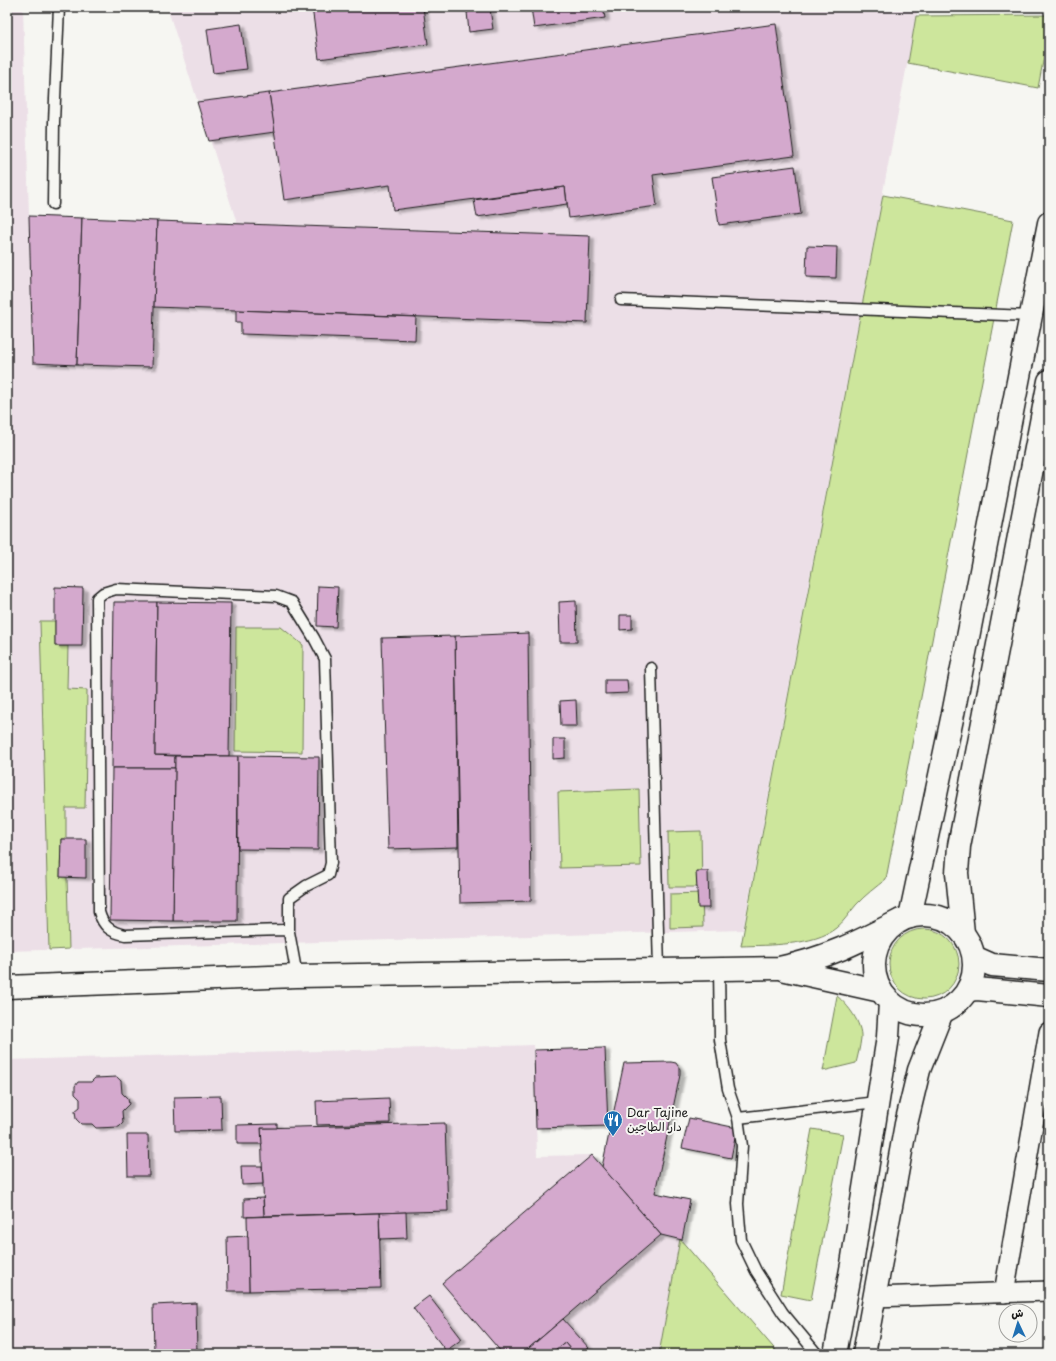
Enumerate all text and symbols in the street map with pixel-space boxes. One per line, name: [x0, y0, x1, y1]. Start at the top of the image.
place label: Dar Tajine دار الطاجين: [627, 1103, 689, 1135]
restaurant icon: Dar Tajine دار الطاجين: [602, 1109, 624, 1137]
north arrow: [998, 1303, 1038, 1343]
text: ش: [1011, 1304, 1024, 1321]

